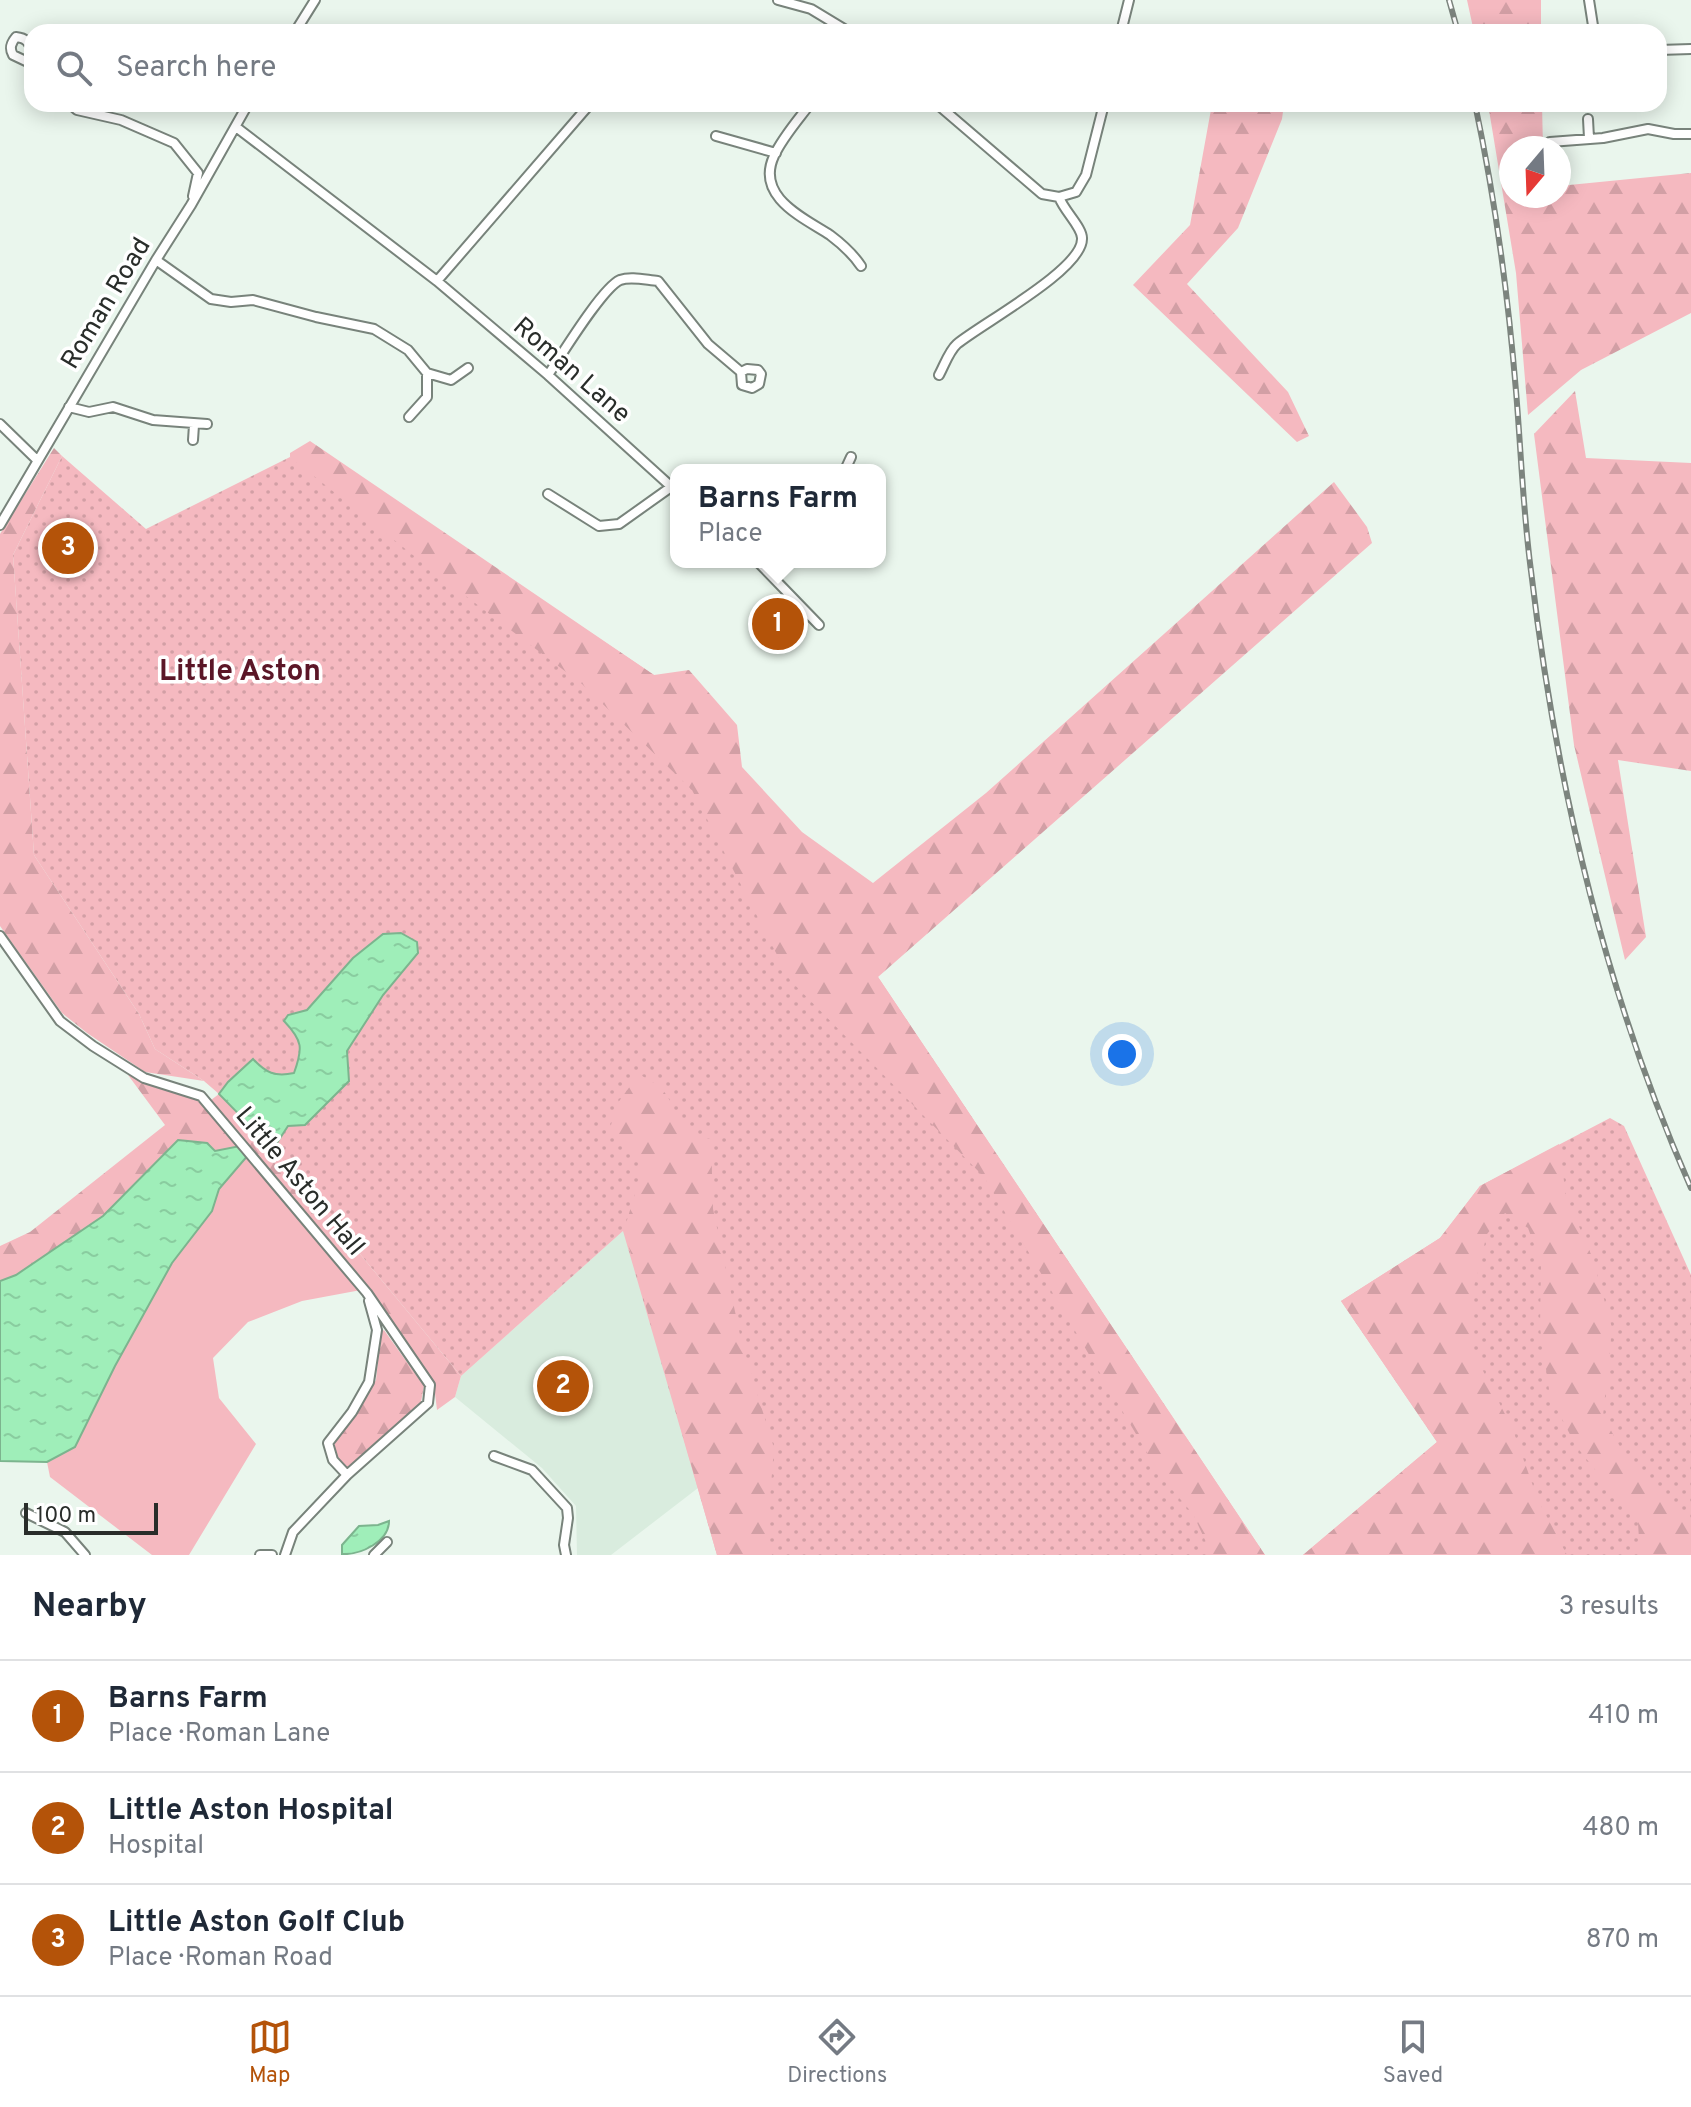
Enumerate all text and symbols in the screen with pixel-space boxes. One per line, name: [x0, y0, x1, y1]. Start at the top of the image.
search box: [24, 24, 1667, 112]
icon: search: [52, 46, 96, 90]
text: Search here: [116, 50, 276, 87]
north arrow: [1499, 136, 1571, 208]
street label: Roman Road: [55, 232, 159, 376]
street label: Roman Lane: [505, 311, 637, 431]
popup: [670, 464, 886, 568]
text: Barns Farm: [698, 481, 858, 518]
pin: 3: [42, 518, 94, 578]
text: Place: [698, 518, 763, 551]
pin: 1: [752, 594, 804, 654]
district label: Little Aston: [159, 654, 321, 691]
your location: [1102, 1034, 1142, 1074]
street label: Little Aston Hall: [227, 1101, 371, 1263]
pin: 2: [537, 1356, 589, 1416]
scale bar: [24, 1499, 158, 1535]
text: 100 m: [36, 1503, 96, 1530]
text: Nearby: [32, 1586, 147, 1629]
text: 3 results: [1559, 1591, 1659, 1624]
text: Barns Farm: [108, 1681, 268, 1718]
text: 1: [53, 1700, 63, 1733]
text: 410 m: [1588, 1700, 1659, 1733]
text: Place · Roman Lane: [108, 1718, 330, 1751]
text: Little Aston Hospital: [108, 1793, 394, 1830]
text: 2: [50, 1812, 66, 1845]
text: 480 m: [1582, 1812, 1659, 1845]
text: Hospital: [108, 1830, 204, 1863]
text: Little Aston Golf Club: [108, 1905, 405, 1942]
text: 3: [50, 1924, 66, 1957]
text: 870 m: [1586, 1924, 1659, 1957]
text: Place · Roman Road: [108, 1942, 333, 1975]
tab: Map: [248, 2015, 292, 2090]
tab: Directions: [787, 2015, 887, 2090]
tab: Saved: [1383, 2015, 1443, 2090]

